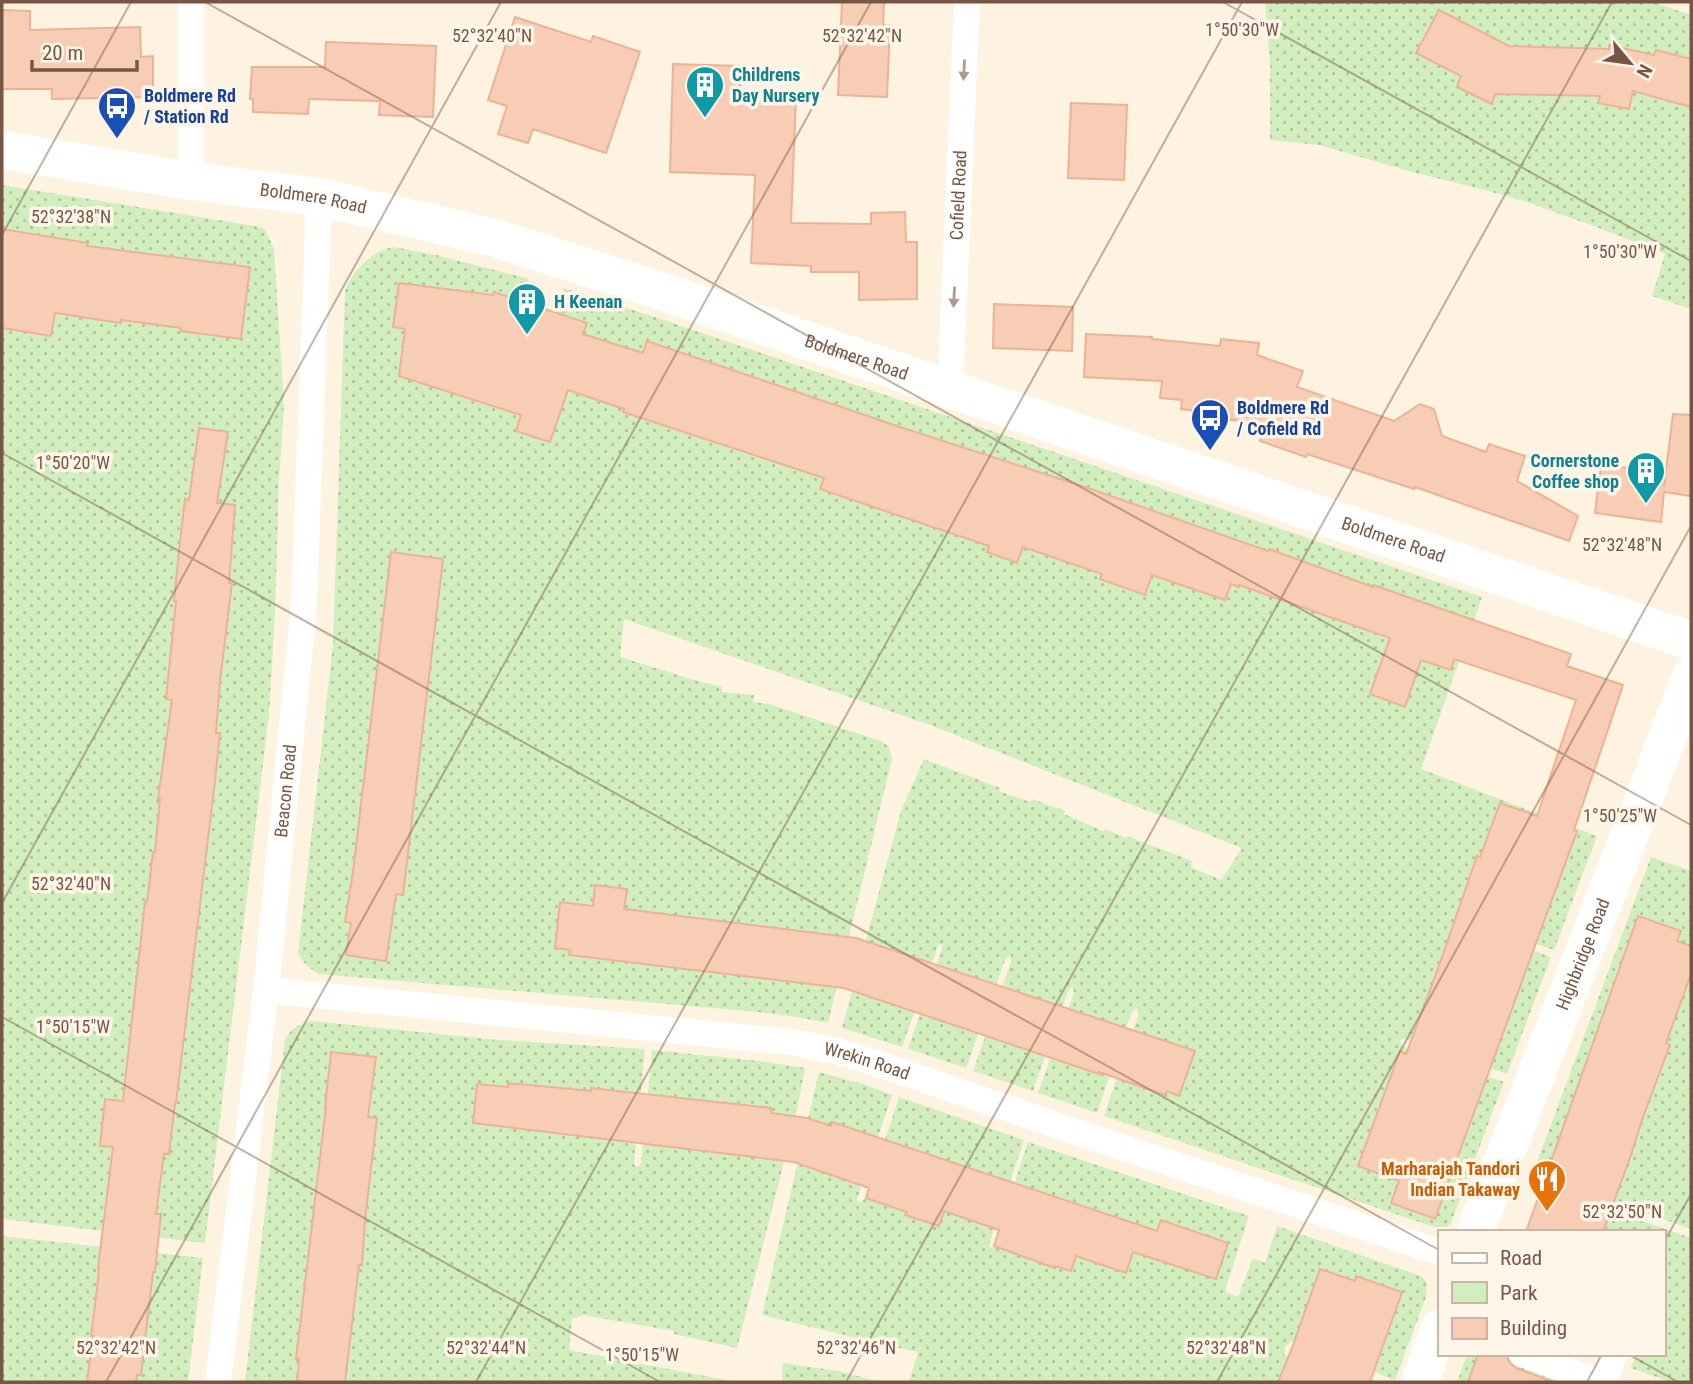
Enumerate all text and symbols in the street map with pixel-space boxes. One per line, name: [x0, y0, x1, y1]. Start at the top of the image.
text: 1°50'30"W: [1205, 19, 1279, 40]
text: 52°32'40"N: [452, 25, 532, 46]
text: 52°32'42"N: [822, 25, 902, 46]
scale bar: [32, 28, 136, 72]
north arrow: [1595, 28, 1665, 98]
text: 20 m: [42, 41, 83, 65]
one-way arrow: [959, 59, 970, 81]
text: N: [1632, 60, 1657, 82]
building icon: Childrens Day Nursery: [684, 64, 726, 119]
place label: Childrens Day Nursery: [732, 64, 819, 106]
bus stop icon: Boldmere Rd / Station Rd: [96, 85, 138, 140]
place label: Boldmere Rd / Station Rd: [143, 85, 236, 127]
street label: Cofield Road: [946, 150, 970, 241]
street label: Boldmere Road: [259, 179, 369, 218]
text: 52°32'38"N: [31, 206, 111, 227]
text: 1°50'30"W: [1583, 241, 1657, 262]
building icon: H Keenan: [506, 281, 548, 336]
one-way arrow: [948, 286, 959, 308]
place label: H Keenan: [554, 291, 622, 312]
street label: Boldmere Road: [802, 330, 911, 384]
bus stop icon: Boldmere Rd / Cofield Rd: [1189, 397, 1231, 452]
place label: Boldmere Rd / Cofield Rd: [1236, 397, 1329, 439]
place label: Cornerstone Coffee shop: [1531, 450, 1619, 492]
building icon: Cornerstone Coffee shop: [1625, 450, 1667, 505]
text: 1°50'20"W: [36, 452, 110, 473]
street label: Boldmere Road: [1339, 512, 1448, 567]
text: 52°32'48"N: [1582, 534, 1662, 555]
street label: Beacon Road: [270, 743, 300, 838]
text: 1°50'25"W: [1583, 805, 1657, 826]
text: 52°32'40"N: [31, 873, 111, 894]
street label: Highbridge Road: [1551, 895, 1614, 1013]
text: 1°50'15"W: [36, 1016, 110, 1037]
street label: Wrekin Road: [823, 1038, 913, 1084]
place label: Marharajah Tandori Indian Takaway: [1381, 1158, 1520, 1200]
restaurant icon: Marharajah Tandori Indian Takaway: [1526, 1158, 1568, 1213]
text: 52°32'50"N: [1582, 1201, 1662, 1222]
legend: [1438, 1230, 1665, 1356]
text: Road: [1500, 1246, 1542, 1270]
text: Park: [1500, 1281, 1538, 1305]
text: Building: [1500, 1316, 1567, 1340]
text: 52°32'42"N: [76, 1337, 156, 1358]
text: 52°32'44"N: [446, 1337, 526, 1358]
text: 52°32'46"N: [816, 1337, 896, 1358]
text: 52°32'48"N: [1186, 1337, 1266, 1358]
text: 1°50'15"W: [605, 1344, 679, 1365]

